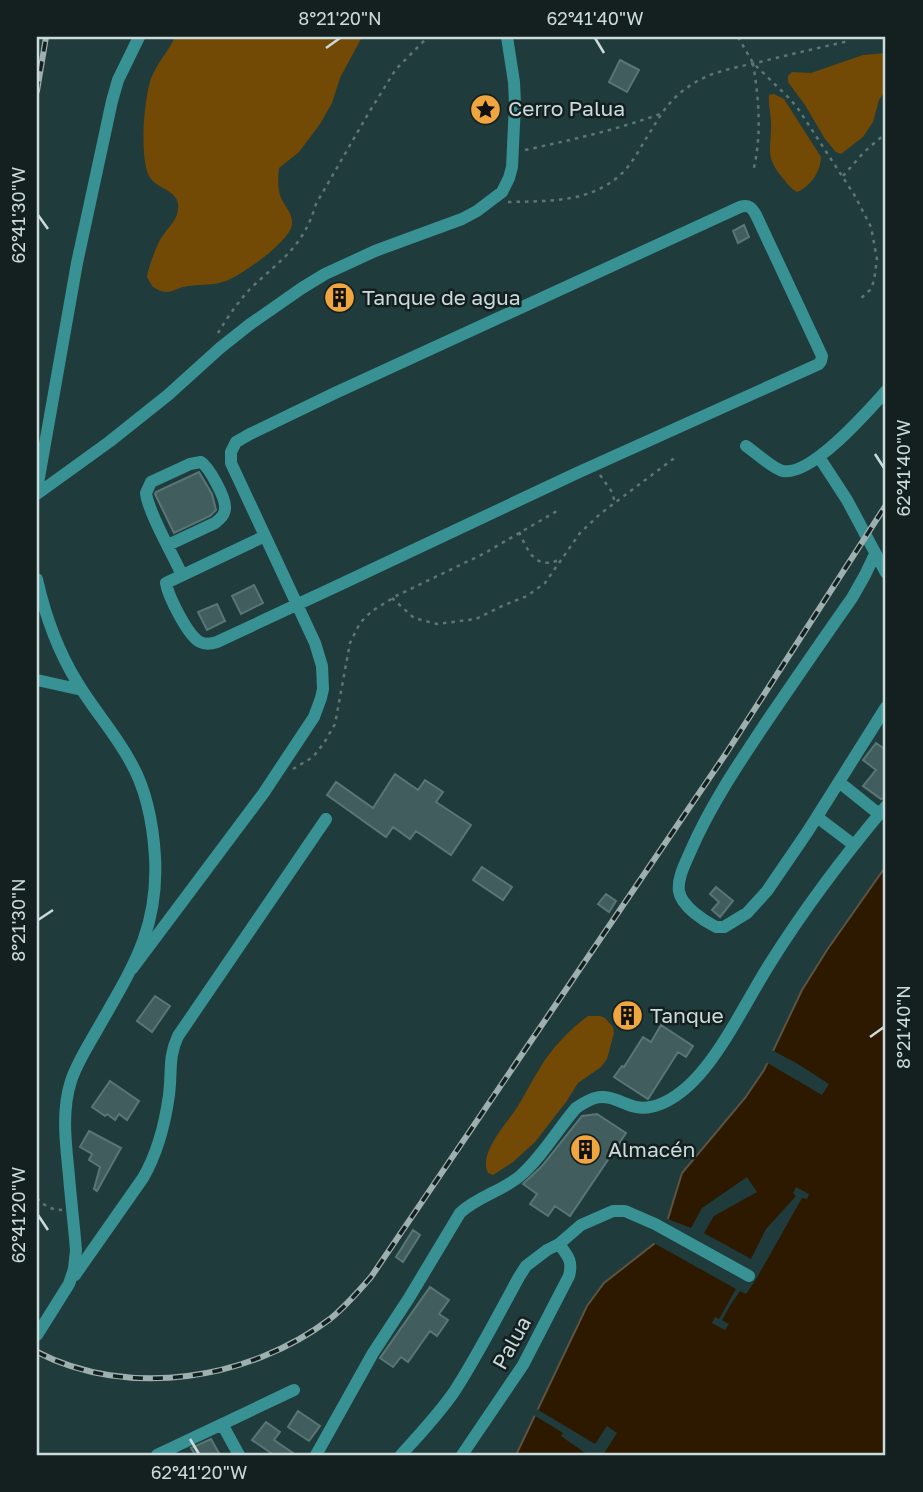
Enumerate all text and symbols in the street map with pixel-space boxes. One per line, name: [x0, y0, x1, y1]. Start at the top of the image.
text: 8°21'20"N: [298, 7, 382, 29]
text: 62°41'40"W: [546, 7, 644, 29]
place icon: Cerro Palua: [468, 92, 502, 126]
place label: Cerro Palua: [508, 95, 625, 121]
text: 62°41'30"W: [7, 167, 29, 263]
building icon: Tanque de agua: [322, 281, 356, 315]
place label: Tanque de agua: [362, 284, 521, 310]
text: 62°41'40"W: [892, 419, 914, 517]
text: 8°21'30"N: [7, 878, 29, 962]
text: 8°21'40"N: [892, 985, 914, 1069]
building icon: Tanque: [610, 999, 644, 1033]
place label: Tanque: [650, 1002, 724, 1028]
building icon: Almacén: [568, 1133, 602, 1167]
place label: Almacén: [608, 1136, 695, 1162]
text: 62°41'20"W: [7, 1167, 29, 1263]
street label: Palua: [486, 1311, 536, 1374]
text: 62°41'20"W: [151, 1461, 247, 1483]

